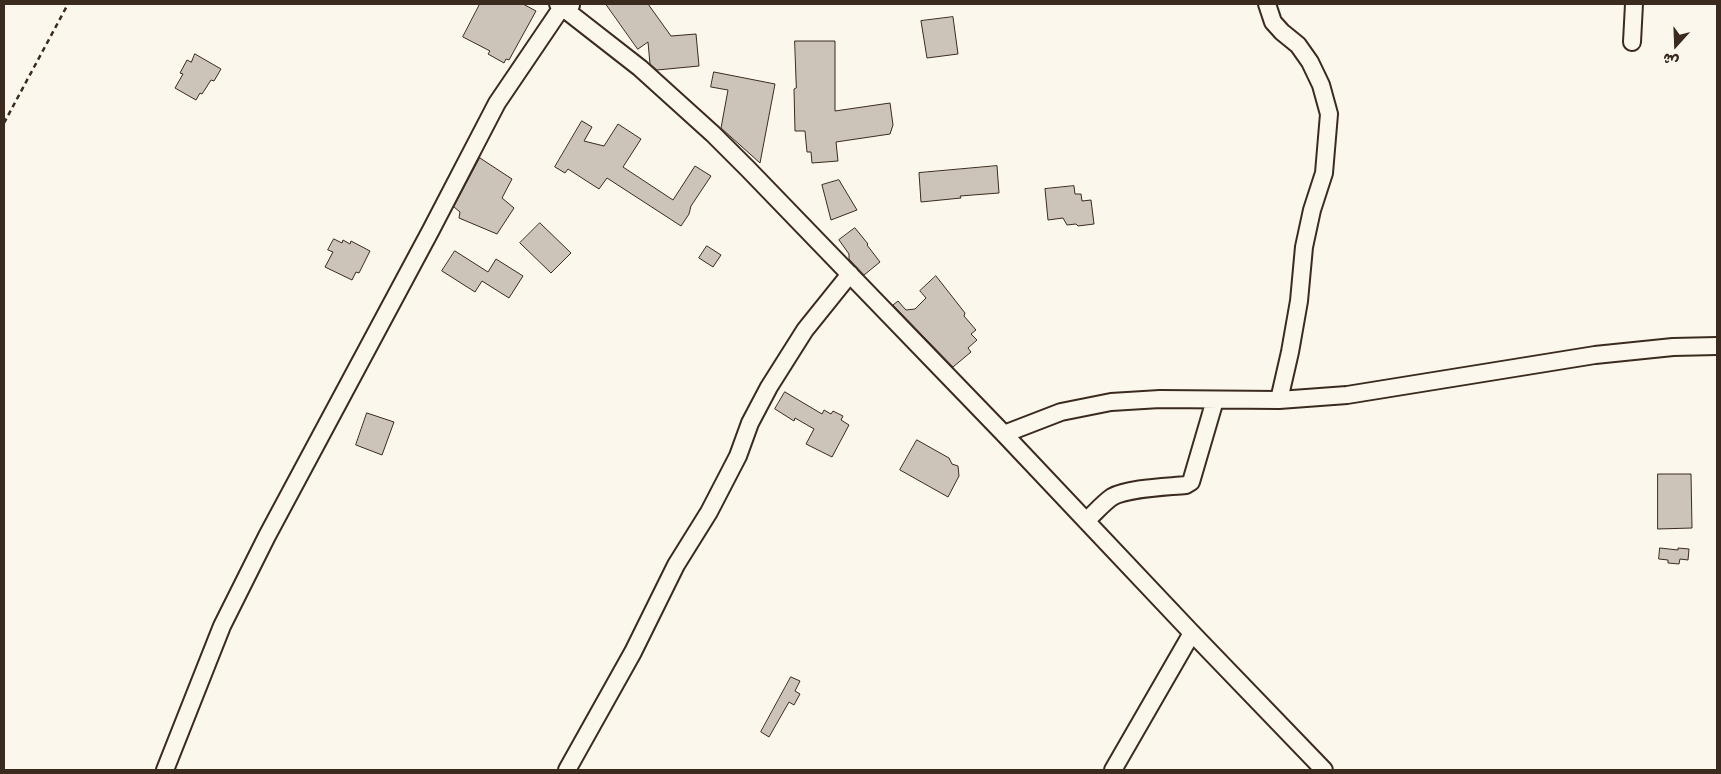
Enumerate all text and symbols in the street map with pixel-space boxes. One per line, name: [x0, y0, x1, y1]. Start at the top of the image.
north arrow: [1651, 20, 1701, 70]
text: ش: [1661, 49, 1681, 70]

